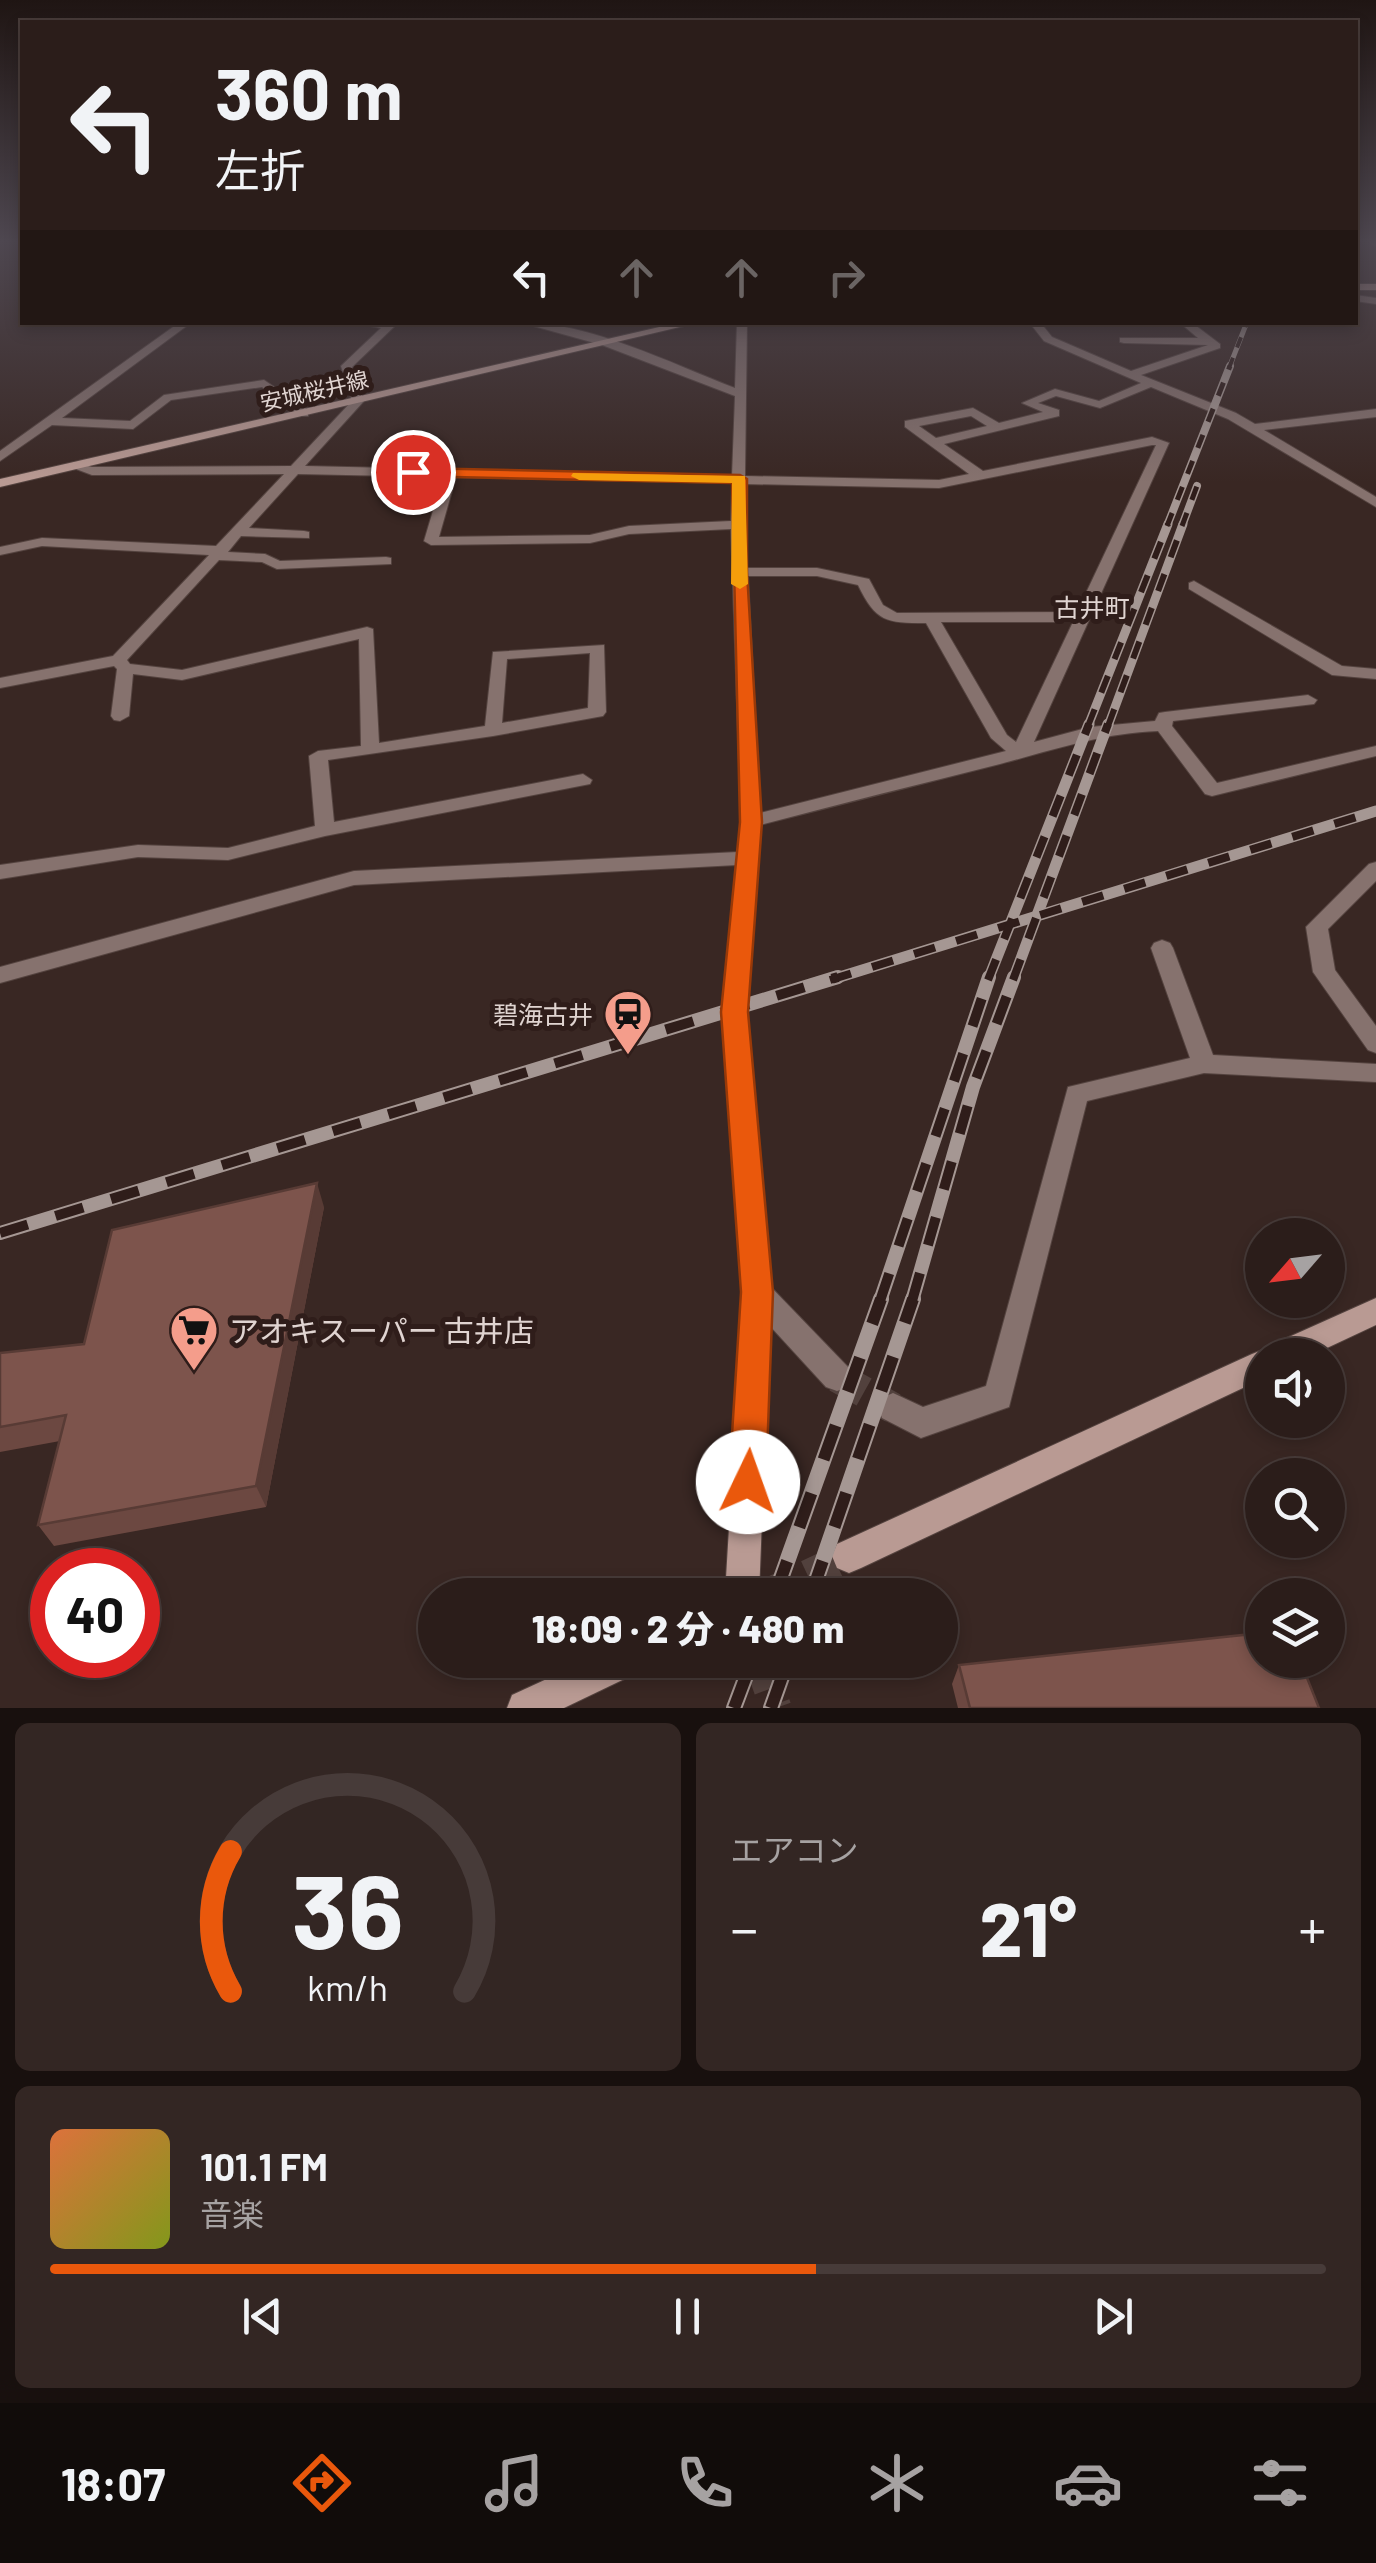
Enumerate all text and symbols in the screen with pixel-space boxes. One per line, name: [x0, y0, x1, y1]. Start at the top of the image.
text: 360 m: [215, 50, 403, 134]
icon: left: [50, 60, 180, 190]
text: 左折: [215, 142, 305, 196]
icon: left: [504, 250, 559, 305]
icon: ahead: [609, 250, 664, 305]
icon: ahead: [714, 250, 769, 305]
icon: right: [819, 250, 874, 305]
street label: 安城桜井線: [257, 365, 371, 415]
pin: [371, 430, 456, 515]
icon: arrive: [386, 445, 441, 500]
district label: 古井町: [1054, 592, 1130, 622]
station icon: 碧海古井: [602, 988, 654, 1056]
place label: 碧海古井: [493, 999, 593, 1029]
north arrow: [1245, 1218, 1345, 1318]
map controls: [1245, 1218, 1345, 1678]
supermarket icon: アオキスーパー 古井店: [168, 1304, 220, 1372]
place label: アオキスーパー 古井店: [229, 1312, 534, 1348]
button: sound: [1245, 1338, 1345, 1438]
position arrow: [696, 1430, 800, 1534]
button: search: [1245, 1458, 1345, 1558]
speed limit sign: 40: [30, 1548, 160, 1678]
button: layers: [1245, 1578, 1345, 1678]
text: 18:09 · 2 分 · 480 m: [532, 1605, 844, 1651]
text: エアコン: [731, 1830, 859, 1868]
text: 36: [292, 1845, 404, 1970]
text: 21°: [980, 1882, 1077, 1972]
text: −: [731, 1894, 758, 1960]
text: +: [1298, 1894, 1326, 1960]
text: km/h: [307, 1965, 388, 2008]
text: 101.1 FM: [200, 2143, 328, 2189]
text: 音楽: [200, 2194, 264, 2232]
icon: previous: [235, 2289, 290, 2344]
icon: pause: [660, 2289, 715, 2344]
icon: next: [1086, 2289, 1141, 2344]
icon: directions: [287, 2448, 357, 2518]
icon: music: [479, 2448, 549, 2518]
icon: phone: [670, 2448, 740, 2518]
icon: climate: [862, 2448, 932, 2518]
icon: car: [1053, 2448, 1123, 2518]
icon: filters: [1245, 2448, 1315, 2518]
text: 18:07: [61, 2456, 165, 2510]

